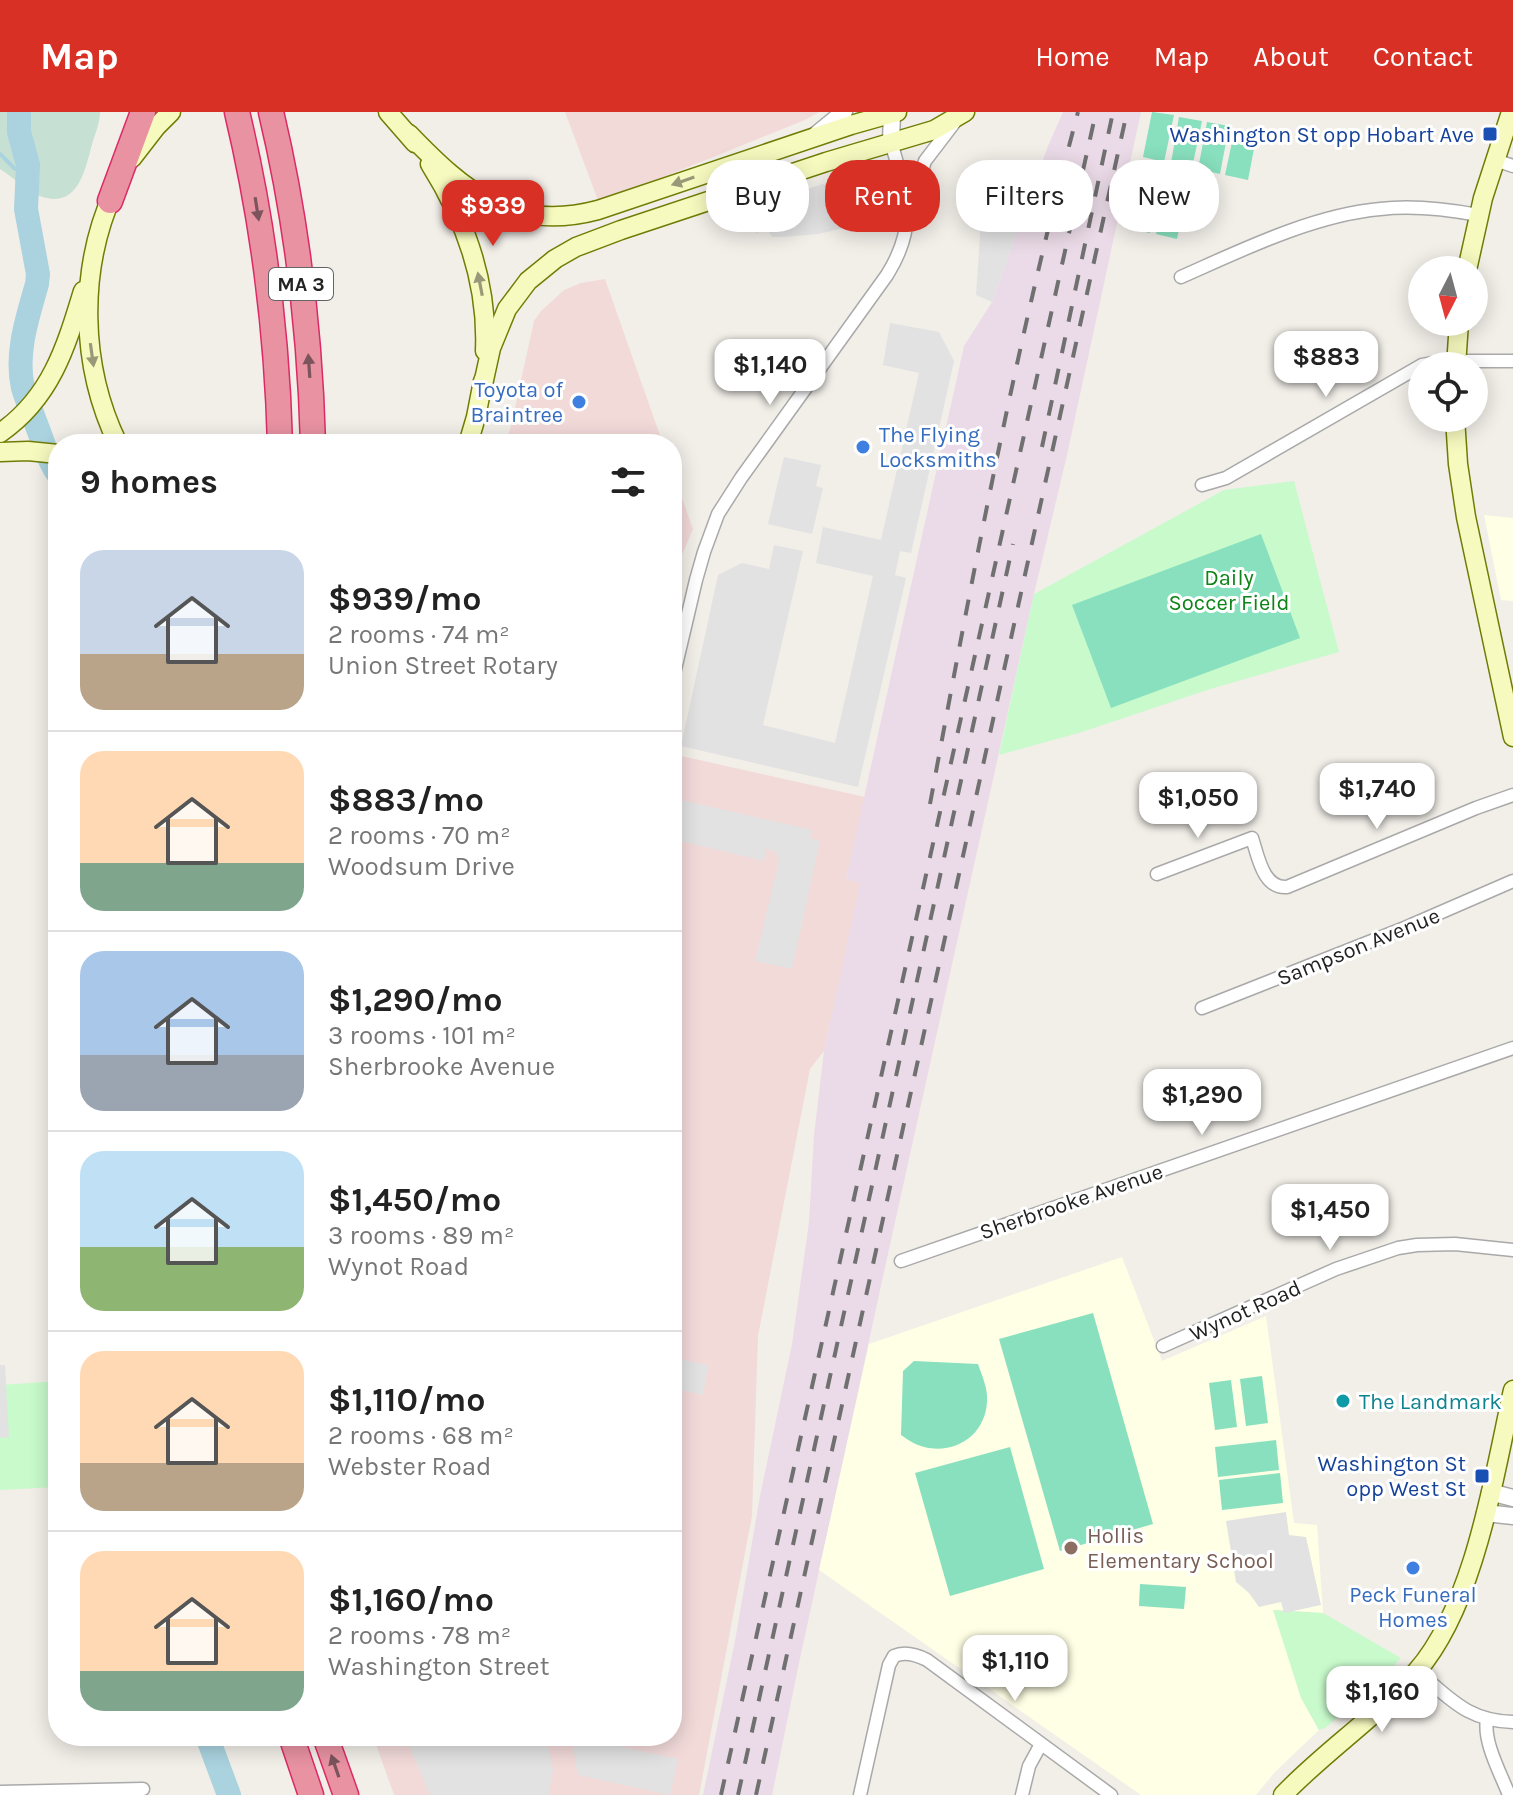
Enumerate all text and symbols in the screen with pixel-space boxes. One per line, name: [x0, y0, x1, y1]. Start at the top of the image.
text: Map: [40, 34, 119, 79]
text: Home: [1035, 40, 1110, 73]
text: Map: [1154, 40, 1209, 73]
text: About: [1253, 40, 1329, 73]
text: Contact: [1373, 40, 1473, 73]
place label: Washington St opp Hobart Ave: [1169, 122, 1474, 148]
marker: Washington St opp Hobart Ave: [1481, 125, 1499, 143]
chip: Buy: [706, 160, 809, 232]
chip: Rent: [825, 160, 940, 232]
chip: Filters: [956, 160, 1093, 232]
chip: New: [1109, 160, 1219, 232]
one-way arrow: [670, 176, 694, 188]
pin: $939: [446, 180, 540, 248]
text: $939: [460, 190, 526, 221]
one-way arrow: [252, 197, 264, 222]
north arrow: [1408, 256, 1488, 336]
map controls: [1408, 256, 1488, 432]
road number: MA 3: [269, 268, 333, 300]
one-way arrow: [474, 271, 486, 296]
pin: $883: [1279, 331, 1373, 399]
pin: $1,140: [705, 339, 835, 407]
text: $883: [1292, 341, 1360, 372]
one-way arrow: [86, 343, 99, 368]
text: $1,140: [733, 349, 807, 380]
button: locate: [1408, 352, 1488, 432]
one-way arrow: [302, 353, 315, 378]
place label: Toyota of Braintree: [471, 377, 563, 428]
marker: Toyota of Braintree: [570, 393, 588, 411]
place label: The Flying Locksmiths: [879, 422, 997, 473]
marker: The Flying Locksmiths: [854, 438, 872, 456]
icon: filters: [606, 460, 650, 504]
text: 9 homes: [80, 462, 218, 502]
park label: Daily Soccer Field: [1168, 565, 1290, 616]
text: $939/mo: [328, 579, 482, 619]
icon: home: [144, 582, 240, 678]
text: 2 rooms · 74 m²: [328, 619, 510, 650]
text: Union Street Rotary: [328, 650, 558, 681]
pin: $1,740: [1312, 763, 1442, 831]
pin: $1,050: [1133, 772, 1263, 840]
text: $1,740: [1338, 773, 1416, 804]
text: $883/mo: [328, 780, 484, 820]
text: $1,050: [1157, 782, 1239, 813]
icon: home: [144, 783, 240, 879]
text: 2 rooms · 70 m²: [328, 820, 511, 851]
text: Woodsum Drive: [328, 851, 515, 882]
street label: Sampson Avenue: [1273, 902, 1444, 991]
text: $1,290/mo: [328, 980, 503, 1020]
icon: home: [144, 983, 240, 1079]
text: 3 rooms · 101 m²: [328, 1020, 516, 1051]
text: Sherbrooke Avenue: [328, 1051, 555, 1082]
pin: $1,290: [1137, 1069, 1267, 1137]
text: $1,290: [1161, 1079, 1243, 1110]
street label: Sherbrooke Avenue: [976, 1158, 1166, 1246]
text: $1,450/mo: [328, 1180, 501, 1220]
icon: home: [144, 1183, 240, 1279]
pin: $1,450: [1265, 1184, 1395, 1252]
text: $1,450: [1290, 1194, 1370, 1225]
text: 3 rooms · 89 m²: [328, 1220, 514, 1251]
text: Wynot Road: [328, 1251, 469, 1282]
street label: Wynot Road: [1186, 1275, 1305, 1347]
text: $1,110/mo: [328, 1380, 485, 1420]
icon: home: [144, 1383, 240, 1479]
place label: The Landmark: [1359, 1389, 1502, 1415]
marker: The Landmark: [1334, 1392, 1352, 1410]
text: 2 rooms · 68 m²: [328, 1420, 514, 1451]
text: Webster Road: [328, 1451, 491, 1482]
place label: Washington St opp West St: [1317, 1451, 1466, 1502]
marker: Washington St opp West St: [1473, 1467, 1491, 1485]
place label: Hollis Elementary School: [1087, 1523, 1274, 1574]
marker: Hollis Elementary School: [1062, 1539, 1080, 1557]
marker: Peck Funeral Homes: [1404, 1559, 1422, 1577]
text: $1,160/mo: [328, 1580, 494, 1620]
place label: Peck Funeral Homes: [1349, 1582, 1477, 1633]
icon: home: [144, 1583, 240, 1679]
text: 2 rooms · 78 m²: [328, 1620, 511, 1651]
pin: $1,110: [950, 1635, 1080, 1703]
text: $1,110: [981, 1645, 1049, 1676]
text: Washington Street: [328, 1651, 549, 1682]
pin: $1,160: [1317, 1666, 1447, 1734]
text: $1,160: [1344, 1676, 1420, 1707]
one-way arrow: [329, 1753, 341, 1777]

